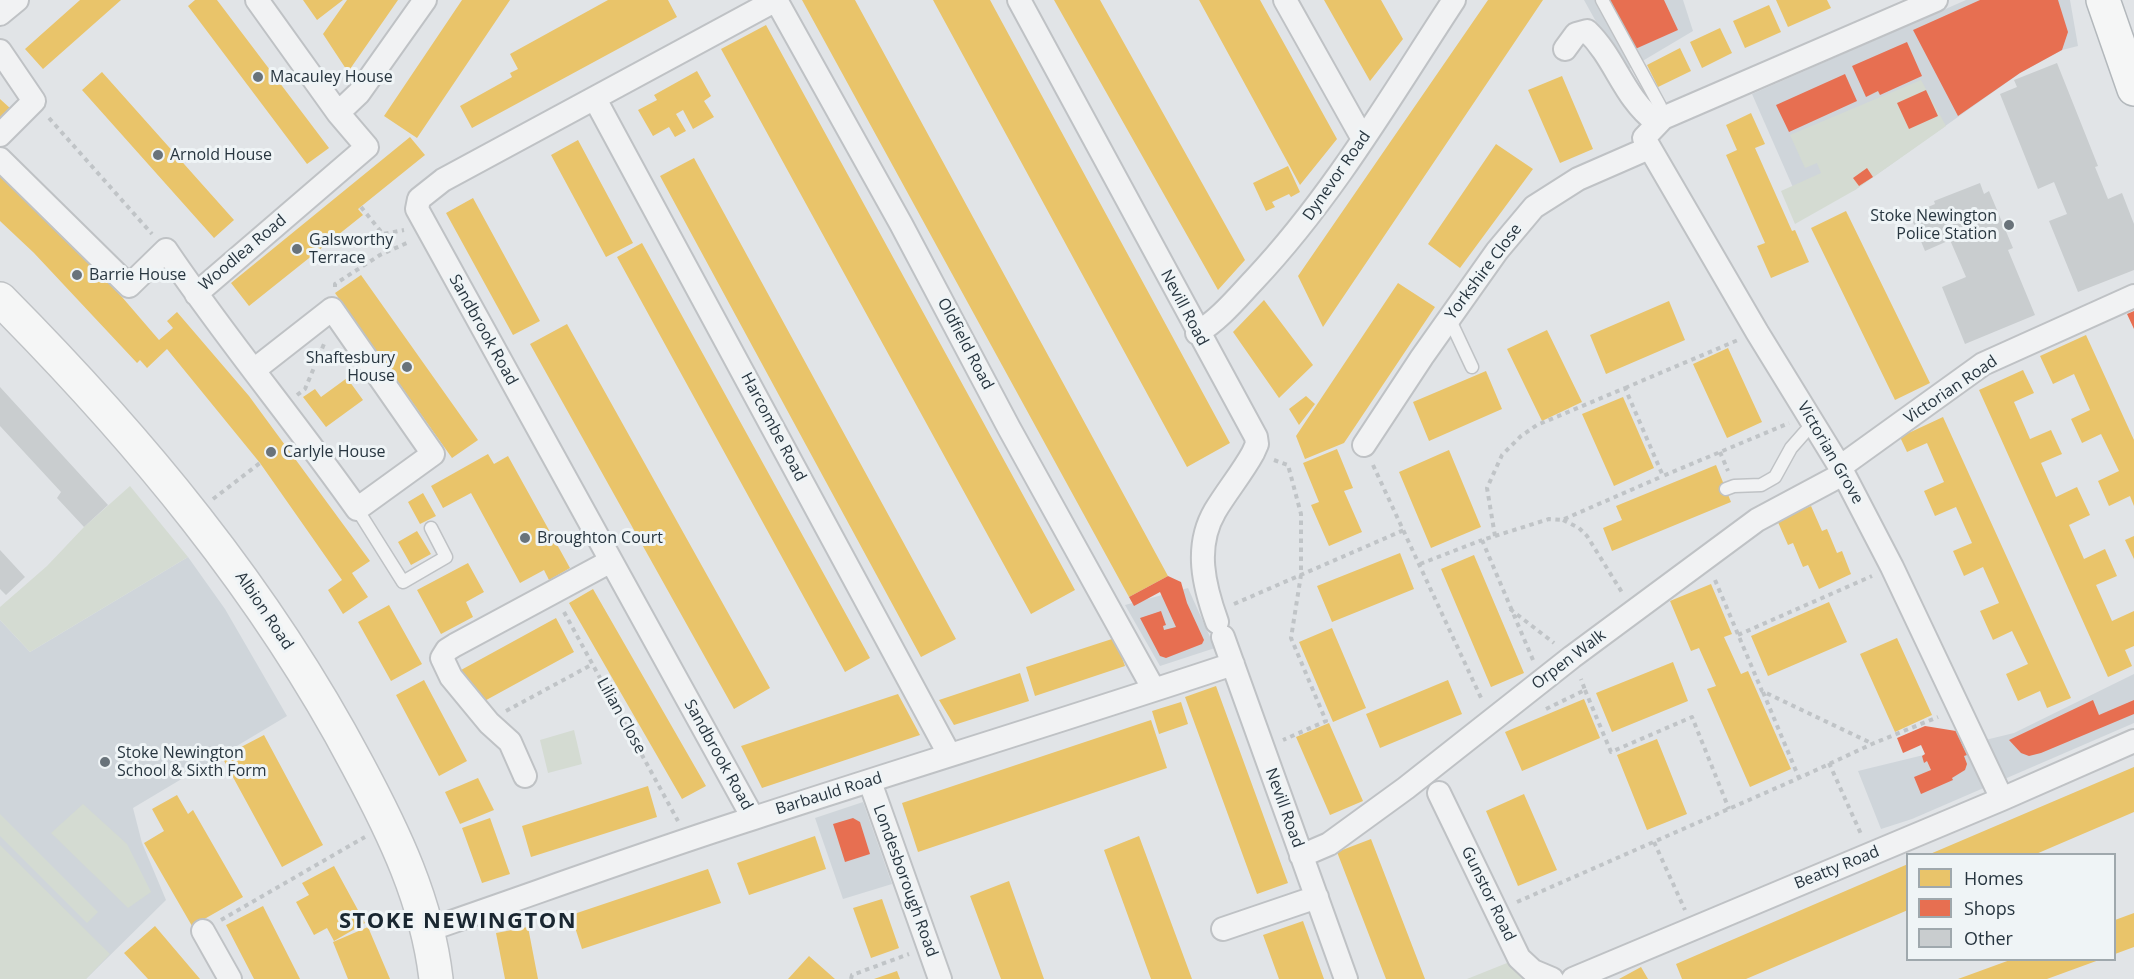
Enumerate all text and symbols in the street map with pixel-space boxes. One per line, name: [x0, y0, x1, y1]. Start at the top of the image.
place label: Macauley House: [270, 67, 393, 87]
marker: Macauley House: [251, 70, 265, 84]
street label: Dynevor Road: [1299, 128, 1375, 224]
place label: Arnold House: [170, 145, 272, 165]
marker: Arnold House: [151, 148, 165, 162]
place label: Stoke Newington Police Station: [1870, 206, 1997, 244]
street label: Woodlea Road: [195, 211, 291, 295]
marker: Stoke Newington Police Station: [2002, 218, 2016, 232]
street label: Yorkshire Close: [1442, 220, 1526, 324]
place label: Galsworthy Terrace: [309, 230, 393, 268]
marker: Galsworthy Terrace: [290, 242, 304, 256]
place label: Barrie House: [89, 265, 186, 285]
street label: Nevill Road: [1156, 267, 1212, 349]
marker: Barrie House: [70, 268, 84, 282]
street label: Sandbrook Road: [445, 271, 521, 389]
street label: Oldfield Road: [933, 295, 997, 393]
place label: Shaftesbury House: [306, 348, 395, 386]
street label: Victorian Road: [1901, 352, 2001, 428]
marker: Shaftesbury House: [400, 360, 414, 374]
street label: Harcombe Road: [736, 369, 810, 485]
street label: Victorian Grove: [1793, 398, 1867, 508]
place label: Carlyle House: [283, 442, 386, 462]
marker: Carlyle House: [264, 445, 278, 459]
place label: Broughton Court: [537, 528, 663, 548]
marker: Broughton Court: [518, 531, 532, 545]
street label: Albion Road: [231, 568, 297, 654]
street label: Orpen Walk: [1528, 626, 1610, 694]
street label: Lilian Close: [592, 675, 650, 757]
street label: Sandbrook Road: [680, 696, 756, 814]
place label: Stoke Newington School & Sixth Form: [117, 743, 267, 781]
marker: Stoke Newington School & Sixth Form: [98, 755, 112, 769]
street label: Nevill Road: [1261, 765, 1307, 851]
street label: Barbauld Road: [773, 769, 885, 819]
street label: Londesborough Road: [869, 802, 941, 960]
street label: Beatty Road: [1792, 842, 1882, 894]
street label: Gunstor Road: [1457, 843, 1519, 945]
legend: [1906, 853, 2116, 961]
text: Homes: [1964, 866, 2023, 890]
text: Shops: [1964, 896, 2015, 920]
district label: STOKE NEWINGTON: [339, 909, 577, 935]
text: Other: [1964, 926, 2013, 950]

